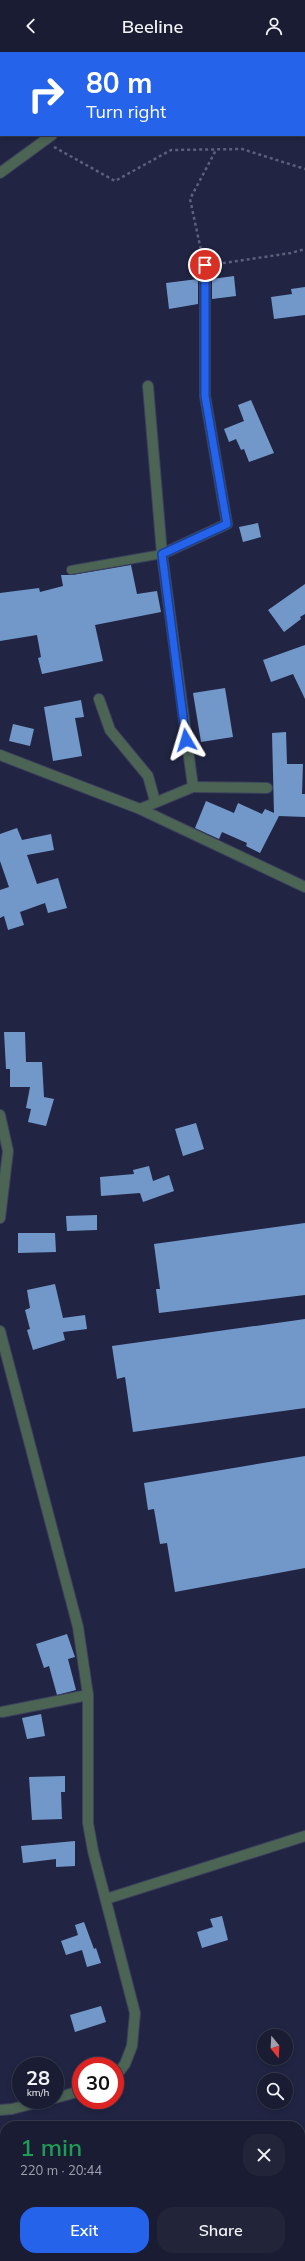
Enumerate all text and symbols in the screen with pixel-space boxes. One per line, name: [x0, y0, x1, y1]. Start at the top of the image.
icon: back: [20, 15, 42, 37]
text: Beeline: [122, 15, 183, 38]
icon: person: [263, 15, 285, 37]
text: 80 m: [86, 65, 152, 100]
icon: right: [20, 68, 72, 120]
text: Turn right: [86, 100, 166, 123]
pin: [188, 248, 222, 282]
icon: arrive: [194, 254, 216, 276]
position arrow: [165, 719, 207, 761]
north arrow: [257, 2029, 293, 2065]
map controls: [257, 2029, 293, 2109]
speed limit sign: 30: [72, 2057, 124, 2109]
text: 28: [26, 2065, 50, 2090]
button: search: [257, 2073, 293, 2109]
text: km/h: [27, 2086, 49, 2099]
text: 1 min: [20, 2132, 82, 2162]
button: close: [243, 2134, 285, 2176]
text: 220 m · 20:44: [20, 2162, 102, 2178]
button: Exit: [20, 2207, 149, 2253]
button: Share: [157, 2207, 285, 2253]

